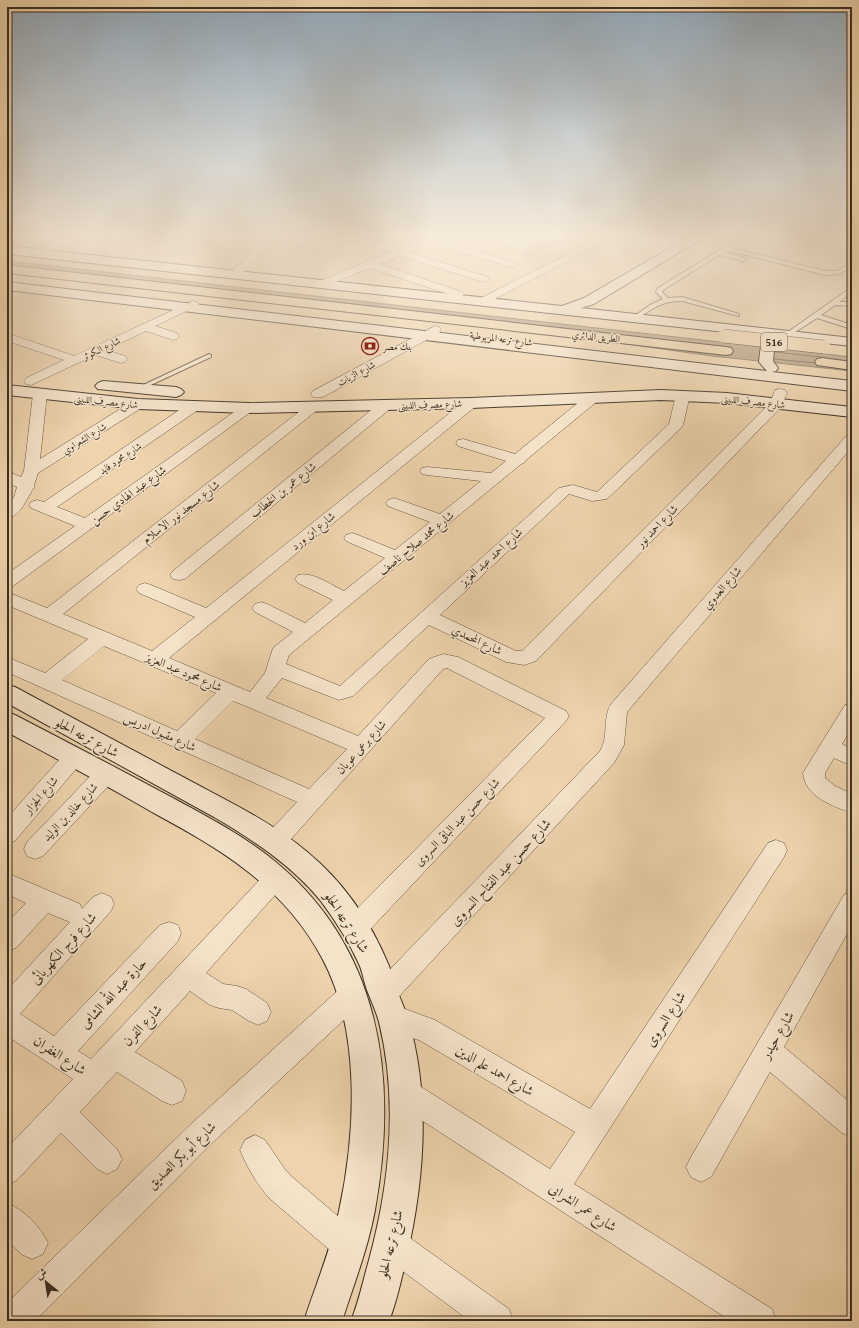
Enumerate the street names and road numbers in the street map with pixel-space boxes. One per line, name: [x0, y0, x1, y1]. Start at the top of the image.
street label: شارع ترعه المريوطية: [468, 327, 534, 352]
street label: الطريق الدائري: [571, 327, 621, 347]
street label: شارع الكوثر: [79, 333, 124, 366]
road number: 516: [761, 333, 787, 351]
street label: شارع الزيات: [334, 357, 379, 392]
street label: شارع مصرف اللبينى: [73, 391, 139, 414]
street label: شارع مصرف اللبينى: [720, 391, 786, 414]
street label: شارع مصرف اللبينى: [398, 396, 463, 415]
street label: شارع الشعراوي: [59, 419, 111, 460]
street label: شارع محمود فايد: [96, 438, 146, 480]
street label: شارع عمر بن الخطاب: [246, 457, 322, 524]
street label: شارع عبد الهادي حسن: [86, 461, 171, 531]
street label: شارع مسجد نور الاسلام: [138, 476, 225, 550]
street label: شارع احمد نور: [631, 500, 684, 554]
street label: شارع ابن ورد: [287, 507, 341, 556]
street label: شارع محمد صلاح ناصف: [374, 507, 459, 581]
street label: شارع احمد عبد العزيز: [454, 523, 528, 593]
street label: شارع العدوي: [698, 562, 748, 615]
street label: شارع المحمدي: [448, 620, 505, 661]
street label: شارع محمود عبد العزيز: [140, 647, 225, 698]
street label: شارع مقبول ادريس: [120, 708, 199, 758]
street label: شارع ترعه الحلو: [49, 711, 122, 764]
street label: شارع برعى عويان: [332, 716, 392, 780]
street label: شارع الجزار: [19, 772, 64, 820]
street label: شارع حسن عبد الباقى السروى: [410, 774, 506, 872]
street label: شارع خالد بن الوليد: [38, 778, 104, 847]
street label: شارع حسن عبد الفتاح السروى: [445, 814, 557, 932]
street label: شارع ترعه الحلو: [317, 886, 374, 958]
street label: شارع فرج الكهربائى: [25, 907, 103, 991]
street label: حارة عبد الله الشامى: [74, 952, 151, 1033]
street label: شارع السروى: [640, 987, 692, 1052]
street label: شارع الفرن: [117, 1000, 168, 1052]
street label: شارع حيدر: [754, 1007, 800, 1065]
street label: شارع الغفران: [29, 1031, 90, 1081]
street label: شارع احمد علم الدين: [450, 1039, 538, 1105]
street label: شارع أبو بكر الصديق: [142, 1117, 222, 1195]
street label: شارع عمر الشرابى: [544, 1178, 621, 1238]
street label: شارع ترعه الحلو: [372, 1208, 410, 1283]

